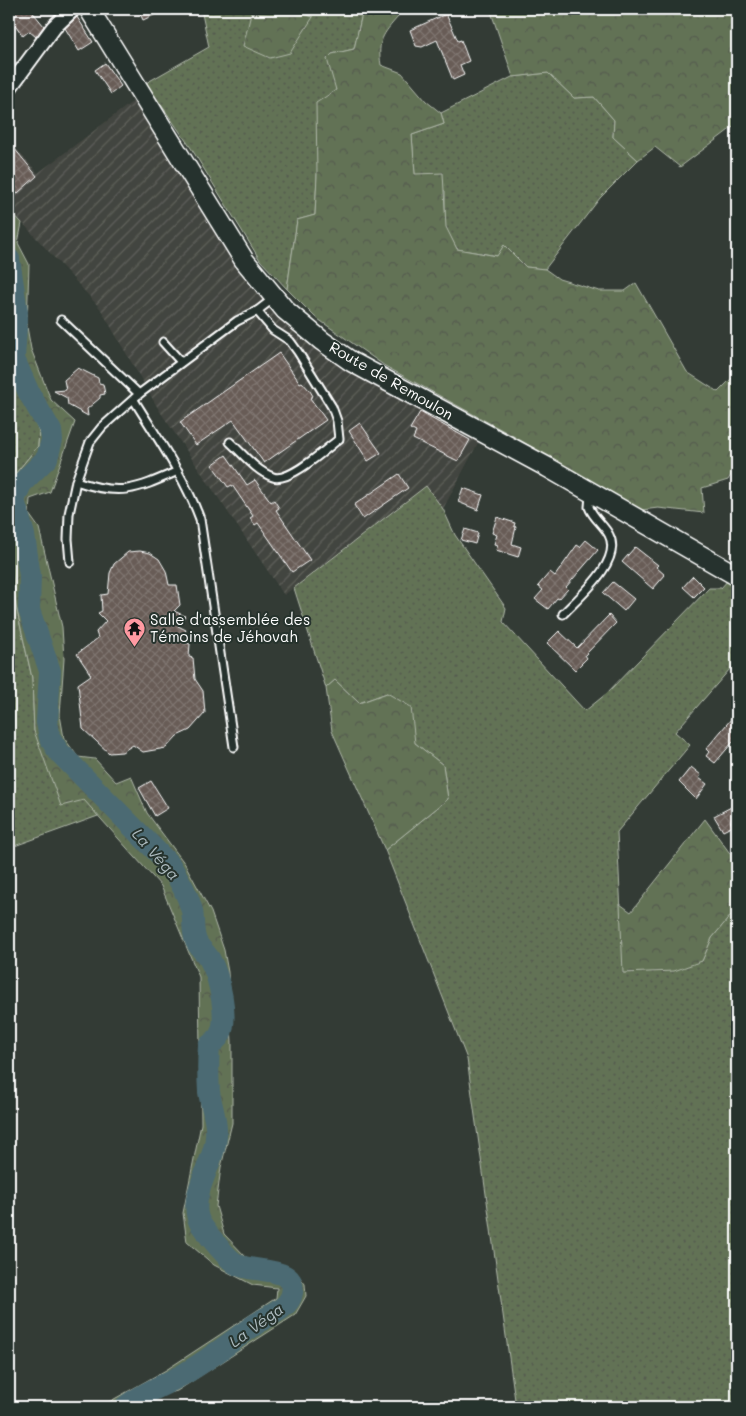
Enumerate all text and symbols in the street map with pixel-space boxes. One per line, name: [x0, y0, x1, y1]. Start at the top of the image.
street label: Route de Remoulon: [326, 336, 457, 424]
place label: Salle d'assemblée des Témoins de Jéhovah: [150, 609, 310, 646]
temple icon: Salle d'assemblée des Témoins de Jéhovah: [122, 617, 146, 648]
water label: La Véga: [128, 823, 185, 884]
water label: La Véga: [224, 1298, 287, 1351]

